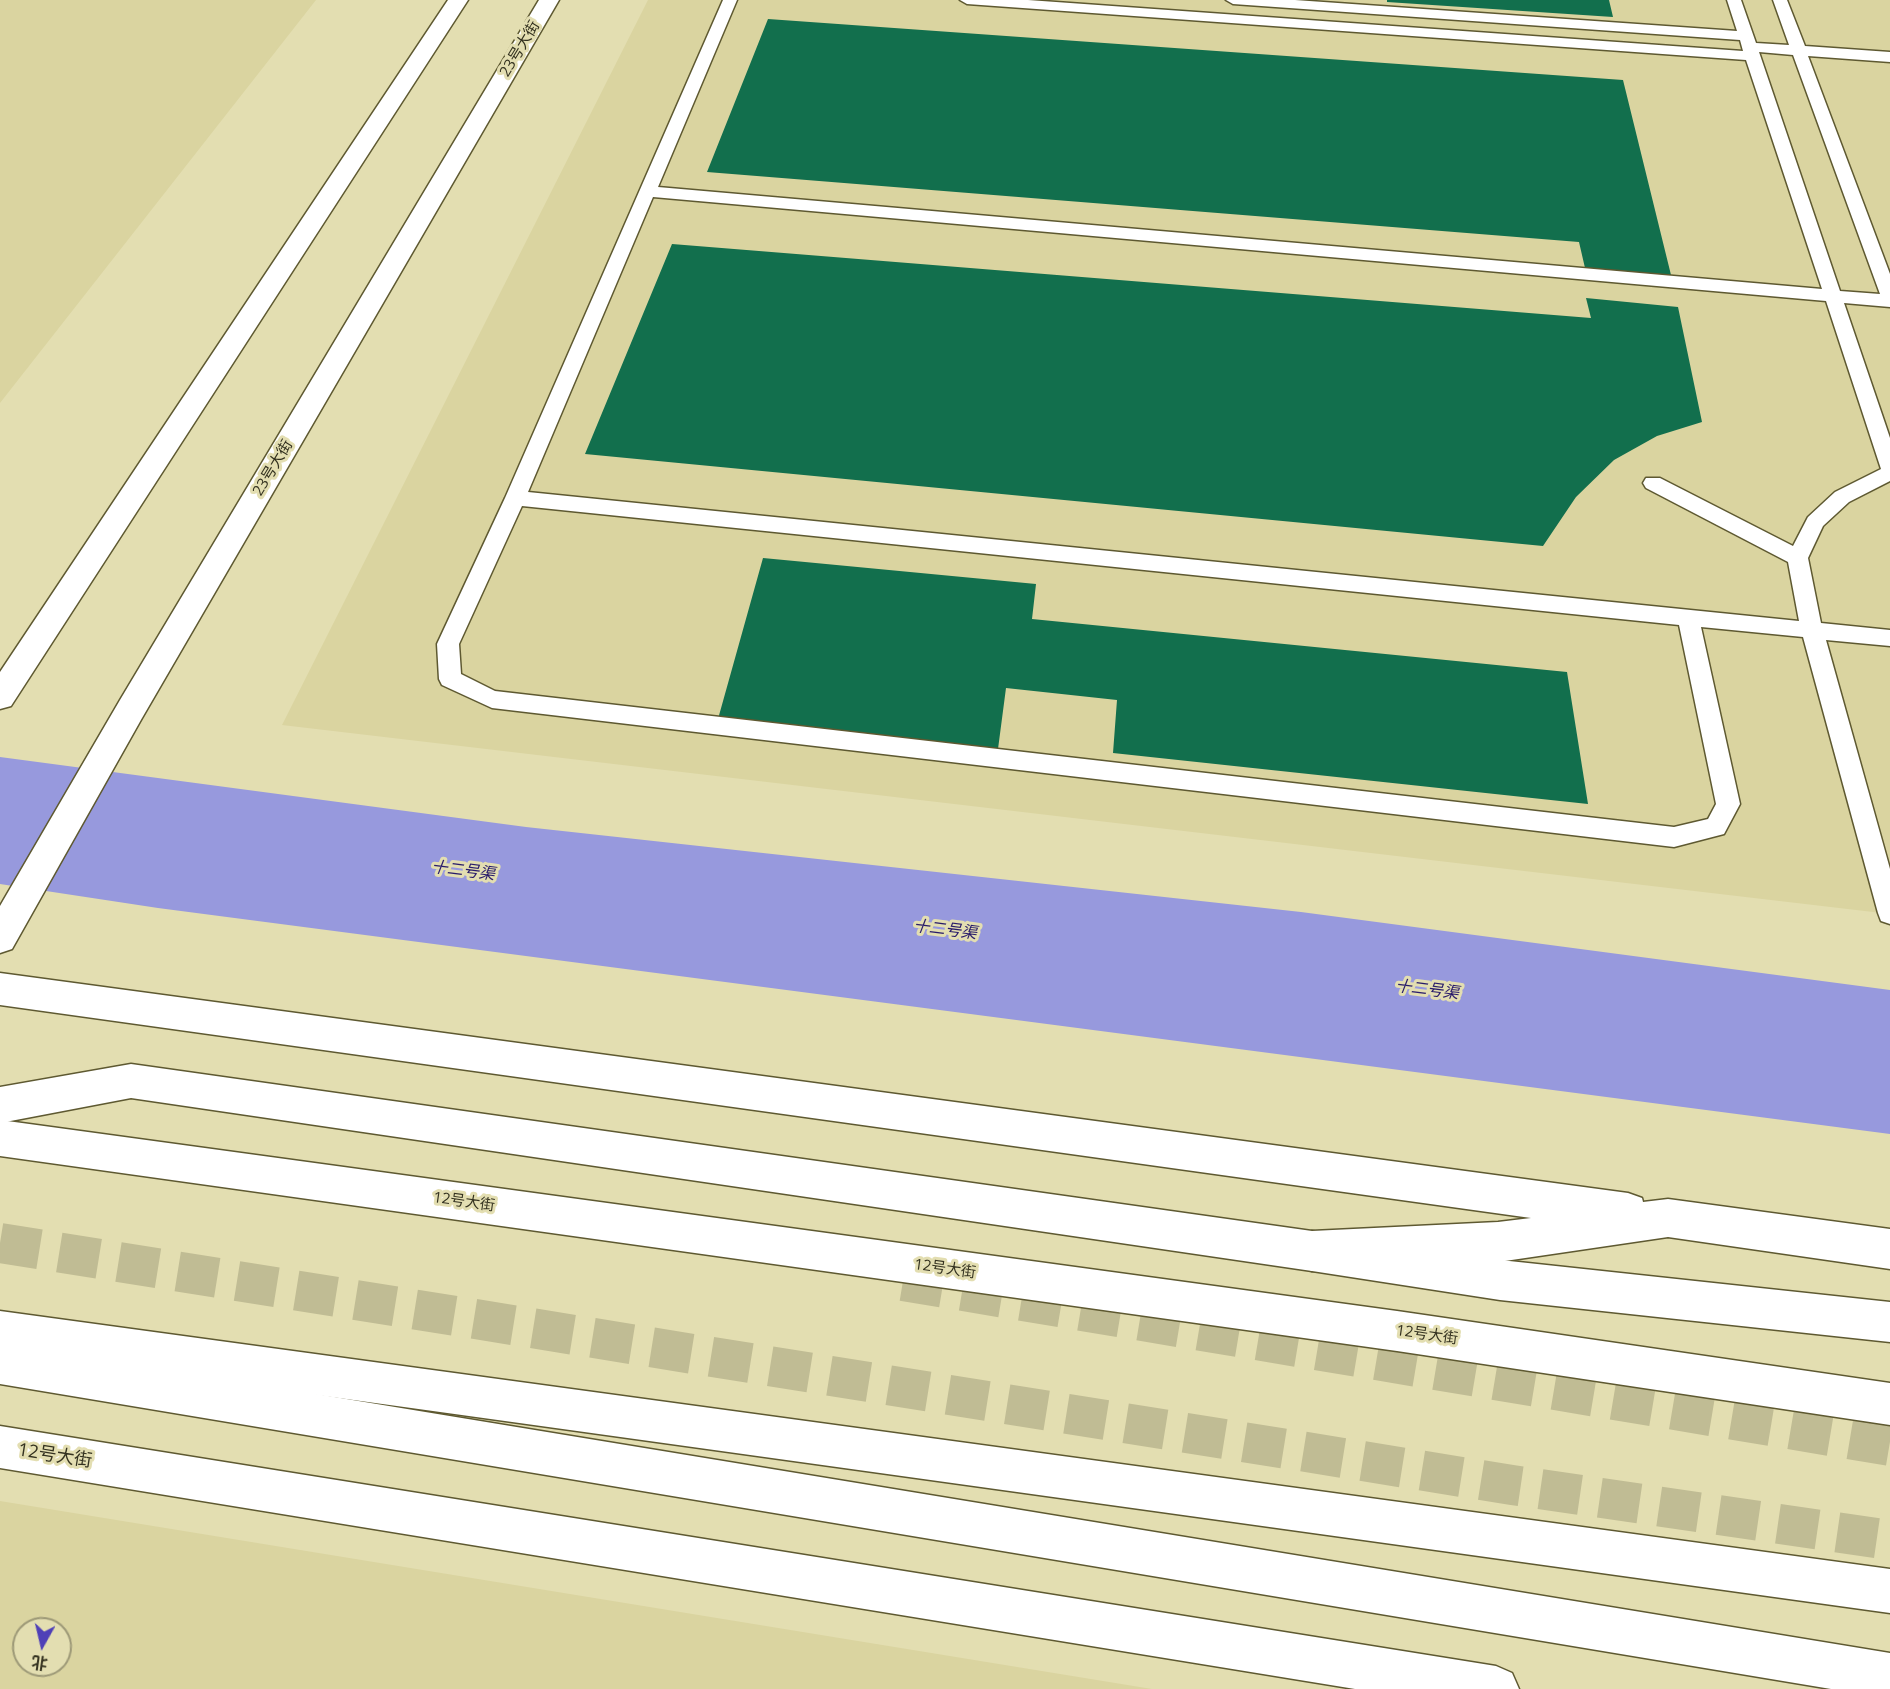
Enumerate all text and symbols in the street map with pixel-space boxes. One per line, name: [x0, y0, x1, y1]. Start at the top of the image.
street label: 23号大街: [496, 18, 544, 80]
street label: 23号大街: [249, 437, 297, 499]
water label: 十二号渠: [430, 858, 496, 884]
water label: 十二号渠: [912, 917, 978, 943]
water label: 十二号渠: [1394, 977, 1460, 1003]
street label: 12号大街: [432, 1189, 496, 1215]
street label: 12号大街: [913, 1256, 977, 1282]
street label: 12号大街: [1395, 1322, 1459, 1348]
street label: 12号大街: [16, 1439, 94, 1473]
north arrow: [12, 1617, 72, 1677]
text: 北: [30, 1651, 49, 1675]

